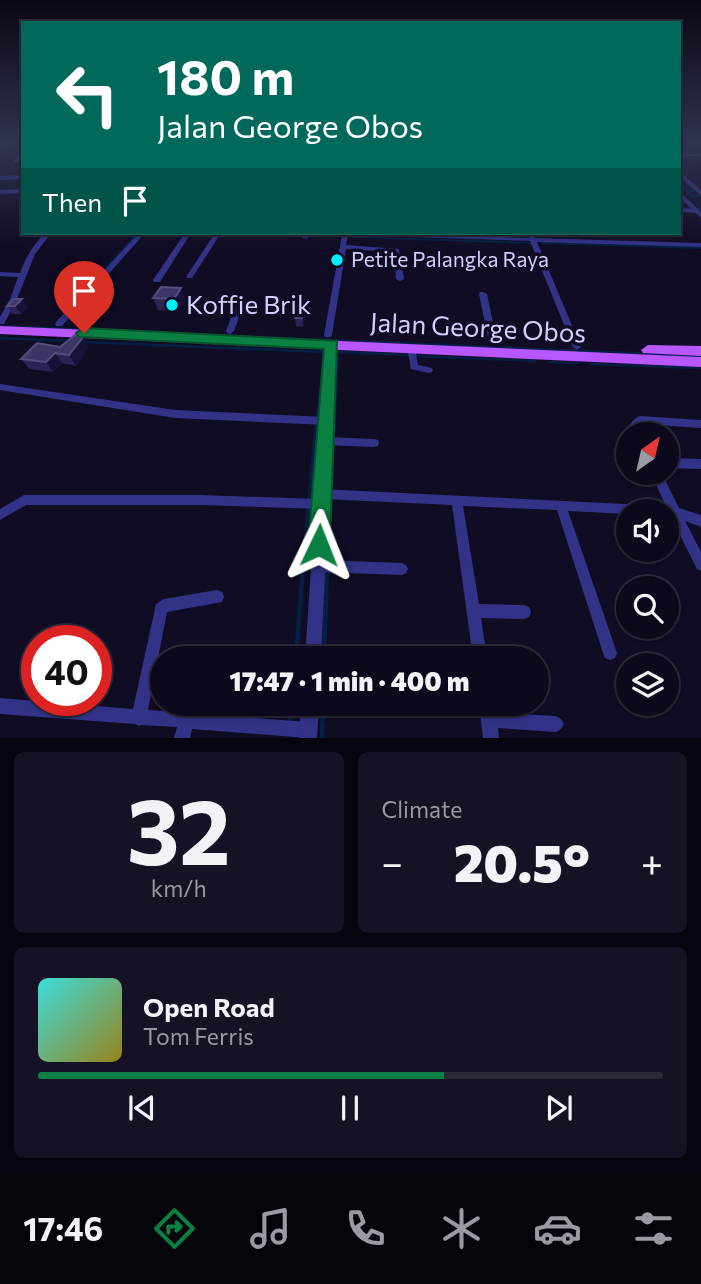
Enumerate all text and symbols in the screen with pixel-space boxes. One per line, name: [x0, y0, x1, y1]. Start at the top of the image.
text: 180 m: [157, 45, 294, 105]
icon: left: [42, 49, 133, 140]
text: Jalan George Obos: [157, 105, 423, 145]
icon: arrive: [116, 182, 154, 220]
text: Then: [42, 186, 102, 217]
place label: Petite Palangka Raya: [351, 246, 549, 271]
marker: Petite Palangka Raya: [329, 252, 345, 268]
pin: [54, 261, 114, 333]
icon: arrive: [65, 272, 103, 310]
place label: Koffie Brik: [186, 288, 311, 319]
marker: Koffie Brik: [164, 297, 180, 313]
street label: Jalan George Obos: [369, 305, 587, 348]
north arrow: [616, 422, 679, 485]
map controls: [616, 422, 679, 716]
button: sound: [616, 499, 679, 562]
position arrow: [282, 508, 356, 582]
button: search: [616, 576, 679, 639]
speed limit sign: 40: [21, 625, 112, 716]
button: layers: [616, 653, 679, 716]
text: 17:47 · 1 min · 400 m: [230, 665, 469, 696]
text: 32: [127, 772, 231, 884]
text: Climate: [382, 795, 463, 823]
text: 20.5°: [454, 829, 590, 893]
text: −: [382, 838, 403, 885]
text: +: [641, 838, 663, 885]
text: km/h: [151, 874, 207, 902]
text: Open Road: [143, 991, 275, 1022]
text: Tom Ferris: [143, 1022, 254, 1050]
icon: previous: [123, 1089, 161, 1127]
icon: pause: [331, 1089, 369, 1127]
icon: next: [540, 1089, 578, 1127]
icon: directions: [150, 1204, 199, 1253]
icon: music: [246, 1204, 295, 1253]
icon: phone: [341, 1204, 390, 1253]
icon: climate: [437, 1204, 486, 1253]
icon: car: [533, 1204, 582, 1253]
icon: filters: [629, 1204, 678, 1253]
text: 17:46: [23, 1208, 103, 1248]

